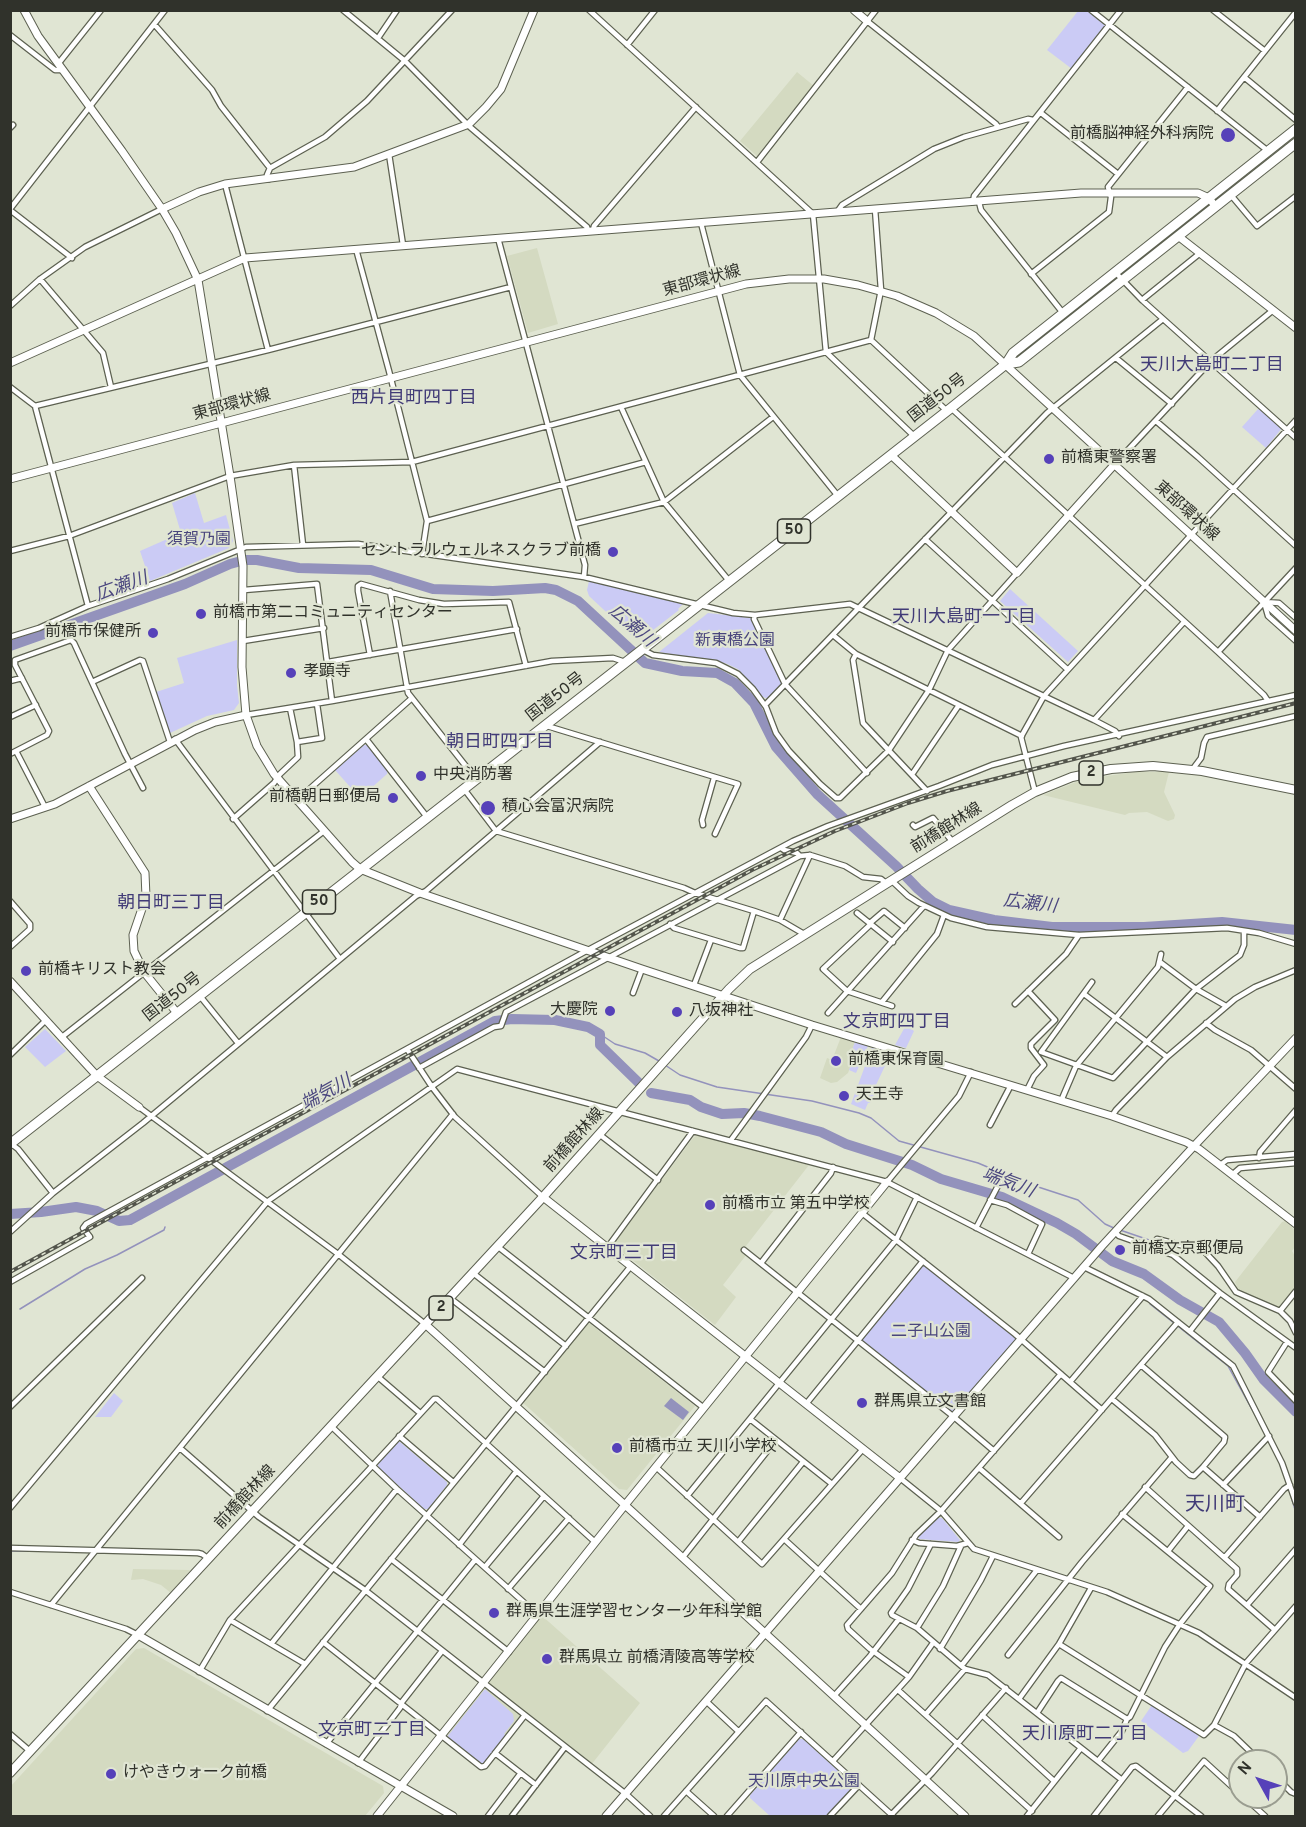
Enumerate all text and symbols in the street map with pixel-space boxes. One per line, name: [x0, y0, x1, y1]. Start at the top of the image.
place label: 前橋脳神経外科病院: [1070, 125, 1214, 145]
marker: 前橋脳神経外科病院: [1219, 126, 1237, 144]
street label: 東部環状線: [661, 262, 743, 302]
district label: 天川大島町二丁目: [1140, 355, 1284, 377]
street label: 国道50号: [905, 370, 971, 428]
street label: 東部環状線: [191, 386, 273, 426]
district label: 西片貝町四丁目: [351, 388, 477, 410]
place label: 前橋東警察署: [1061, 449, 1157, 469]
marker: 前橋東警察署: [1042, 452, 1056, 466]
street label: 東部環状線: [1150, 478, 1222, 546]
road number: 50: [778, 519, 810, 543]
park label: 須賀乃園: [167, 531, 231, 551]
place label: セントラルウェルネスクラブ前橋: [361, 542, 601, 562]
marker: セントラルウェルネスクラブ前橋: [606, 545, 620, 559]
water label: 広瀬川: [93, 569, 151, 607]
water label: 広瀬川: [604, 601, 658, 653]
place label: 前橋市第二コミュニティセンター: [213, 604, 453, 624]
marker: 前橋市第二コミュニティセンター: [194, 607, 208, 621]
district label: 天川大島町一丁目: [892, 607, 1036, 629]
place label: 前橋市保健所: [45, 623, 141, 643]
marker: 前橋市保健所: [146, 626, 160, 640]
park label: 新東橋公園: [695, 632, 775, 652]
place label: 孝顕寺: [303, 663, 351, 683]
marker: 孝顕寺: [284, 666, 298, 680]
street label: 国道50号: [523, 669, 589, 727]
district label: 朝日町四丁目: [446, 732, 554, 754]
road number: 2: [1079, 761, 1103, 785]
place label: 中央消防署: [433, 766, 513, 786]
marker: 中央消防署: [414, 769, 428, 783]
place label: 前橋朝日郵便局: [269, 788, 381, 808]
marker: 前橋朝日郵便局: [386, 791, 400, 805]
place label: 積心会富沢病院: [502, 798, 614, 818]
marker: 積心会富沢病院: [479, 799, 497, 817]
street label: 前橋館林線: [908, 800, 986, 858]
road number: 50: [302, 890, 336, 914]
water label: 広瀬川: [1002, 891, 1058, 919]
district label: 朝日町三丁目: [117, 893, 225, 915]
place label: 前橋キリスト教会: [38, 961, 166, 981]
marker: 前橋キリスト教会: [19, 964, 33, 978]
street label: 国道50号: [140, 969, 206, 1027]
place label: 大慶院: [550, 1001, 598, 1021]
place label: 八坂神社: [689, 1002, 753, 1022]
marker: 大慶院: [603, 1004, 617, 1018]
marker: 八坂神社: [670, 1005, 684, 1019]
district label: 文京町四丁目: [843, 1012, 951, 1034]
place label: 前橋東保育園: [848, 1051, 944, 1071]
marker: 前橋東保育園: [829, 1054, 843, 1068]
water label: 端気川: [298, 1071, 356, 1117]
place label: 天王寺: [856, 1086, 904, 1106]
marker: 天王寺: [837, 1089, 851, 1103]
street label: 前橋館林線: [541, 1105, 609, 1177]
water label: 端気川: [979, 1164, 1037, 1204]
place label: 前橋市立 第五中学校: [722, 1195, 870, 1215]
marker: 前橋市立 第五中学校: [703, 1198, 717, 1212]
place label: 前橋文京郵便局: [1132, 1240, 1244, 1260]
district label: 文京町三丁目: [570, 1243, 678, 1265]
marker: 前橋文京郵便局: [1113, 1243, 1127, 1257]
road number: 2: [429, 1296, 453, 1320]
park label: 二子山公園: [891, 1323, 971, 1343]
place label: 群馬県立文書館: [874, 1393, 986, 1413]
marker: 群馬県立文書館: [855, 1396, 869, 1410]
place label: 前橋市立 天川小学校: [629, 1438, 777, 1458]
marker: 前橋市立 天川小学校: [610, 1441, 624, 1455]
street label: 前橋館林線: [212, 1462, 280, 1534]
district label: 天川町: [1185, 1494, 1245, 1518]
place label: 群馬県生涯学習センター少年科学館: [506, 1603, 762, 1623]
marker: 群馬県生涯学習センター少年科学館: [487, 1606, 501, 1620]
place label: 群馬県立 前橋清陵高等学校: [559, 1649, 755, 1669]
marker: 群馬県立 前橋清陵高等学校: [540, 1652, 554, 1666]
district label: 文京町二丁目: [318, 1720, 426, 1742]
district label: 天川原町二丁目: [1022, 1724, 1148, 1746]
north arrow: [1228, 1749, 1288, 1809]
text: N: [1234, 1758, 1257, 1780]
place label: けやきウォーク前橋: [123, 1764, 267, 1784]
marker: けやきウォーク前橋: [104, 1767, 118, 1781]
park label: 天川原中央公園: [748, 1773, 860, 1793]

